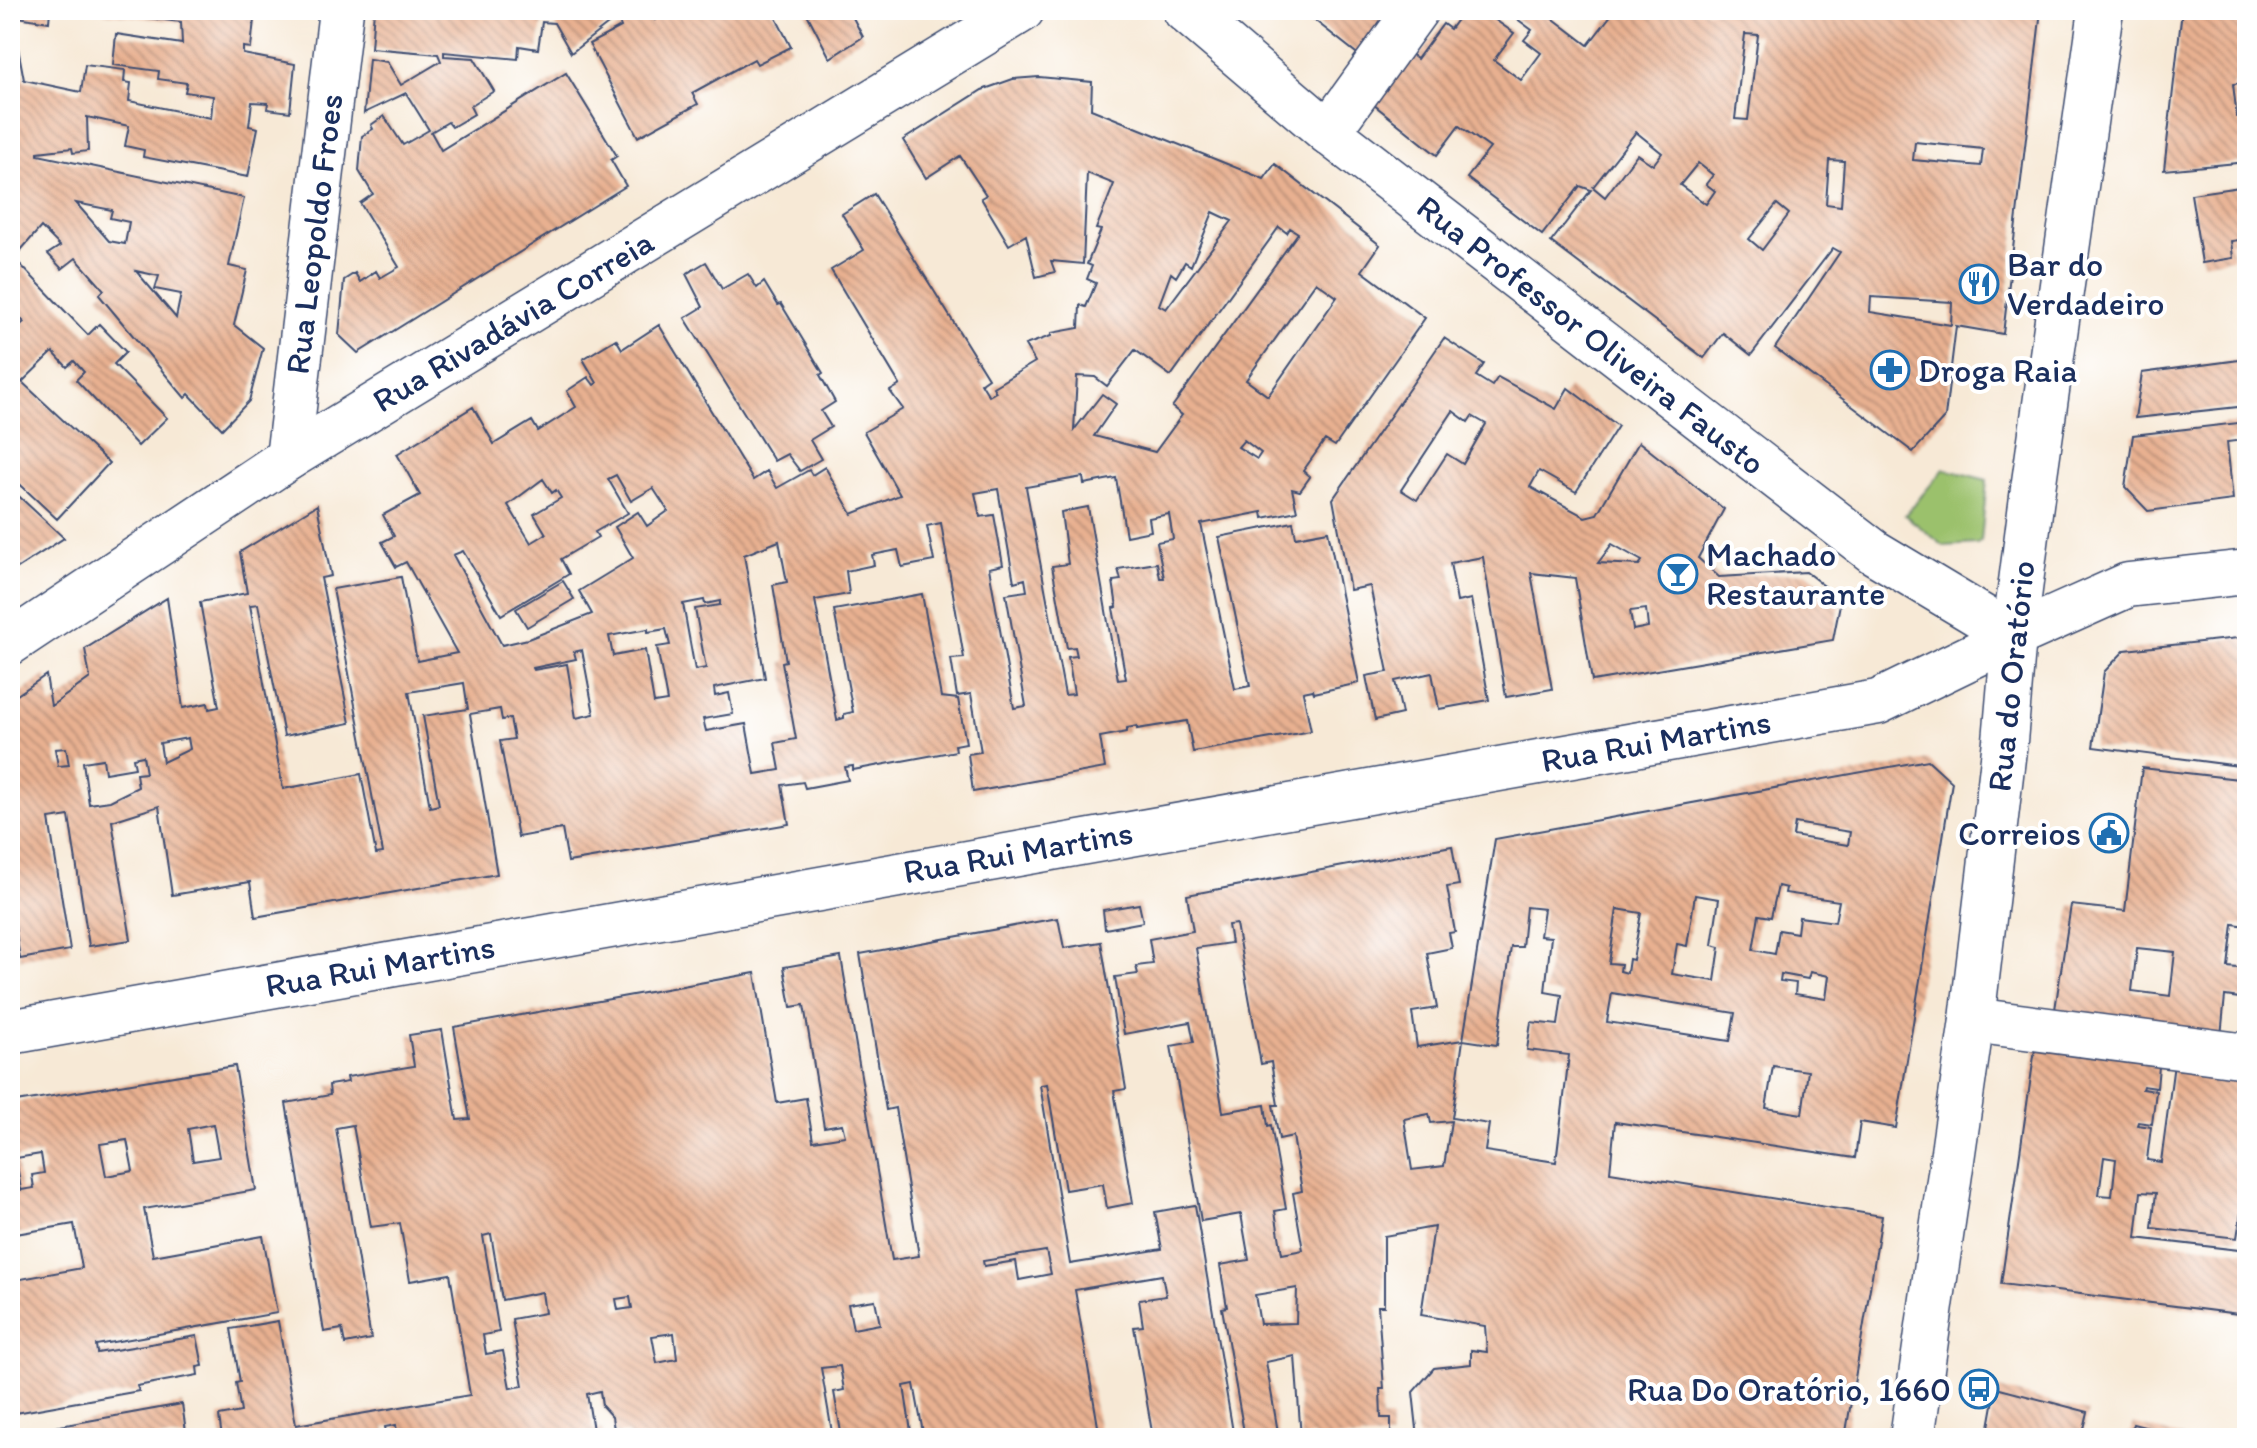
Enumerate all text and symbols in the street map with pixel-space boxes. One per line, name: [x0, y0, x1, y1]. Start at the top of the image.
street label: Rua Leopoldo Froes: [276, 91, 352, 377]
street label: Rua Professor Oliveira Fausto: [1409, 186, 1773, 484]
street label: Rua Rivadávia Correia: [365, 221, 661, 421]
place label: Bar do Verdadeiro: [2007, 244, 2165, 324]
restaurant icon: Bar do Verdadeiro: [1958, 263, 2000, 305]
pharmacy icon: Droga Raia: [1869, 349, 1911, 391]
place label: Droga Raia: [1918, 350, 2077, 391]
place label: Machado Restaurante: [1706, 534, 1885, 614]
bar icon: Machado Restaurante: [1657, 553, 1699, 595]
street label: Rua do Oratório: [1978, 558, 2044, 794]
street label: Rua Rui Martins: [1538, 701, 1774, 781]
street label: Rua Rui Martins: [900, 812, 1136, 892]
public building icon: Correios: [2088, 812, 2130, 854]
place label: Correios: [1958, 813, 2081, 854]
street label: Rua Rui Martins: [262, 926, 498, 1006]
bus stop icon: Rua Do Oratório, 1660: [1958, 1368, 2000, 1410]
place label: Rua Do Oratório, 1660: [1627, 1369, 1951, 1410]

